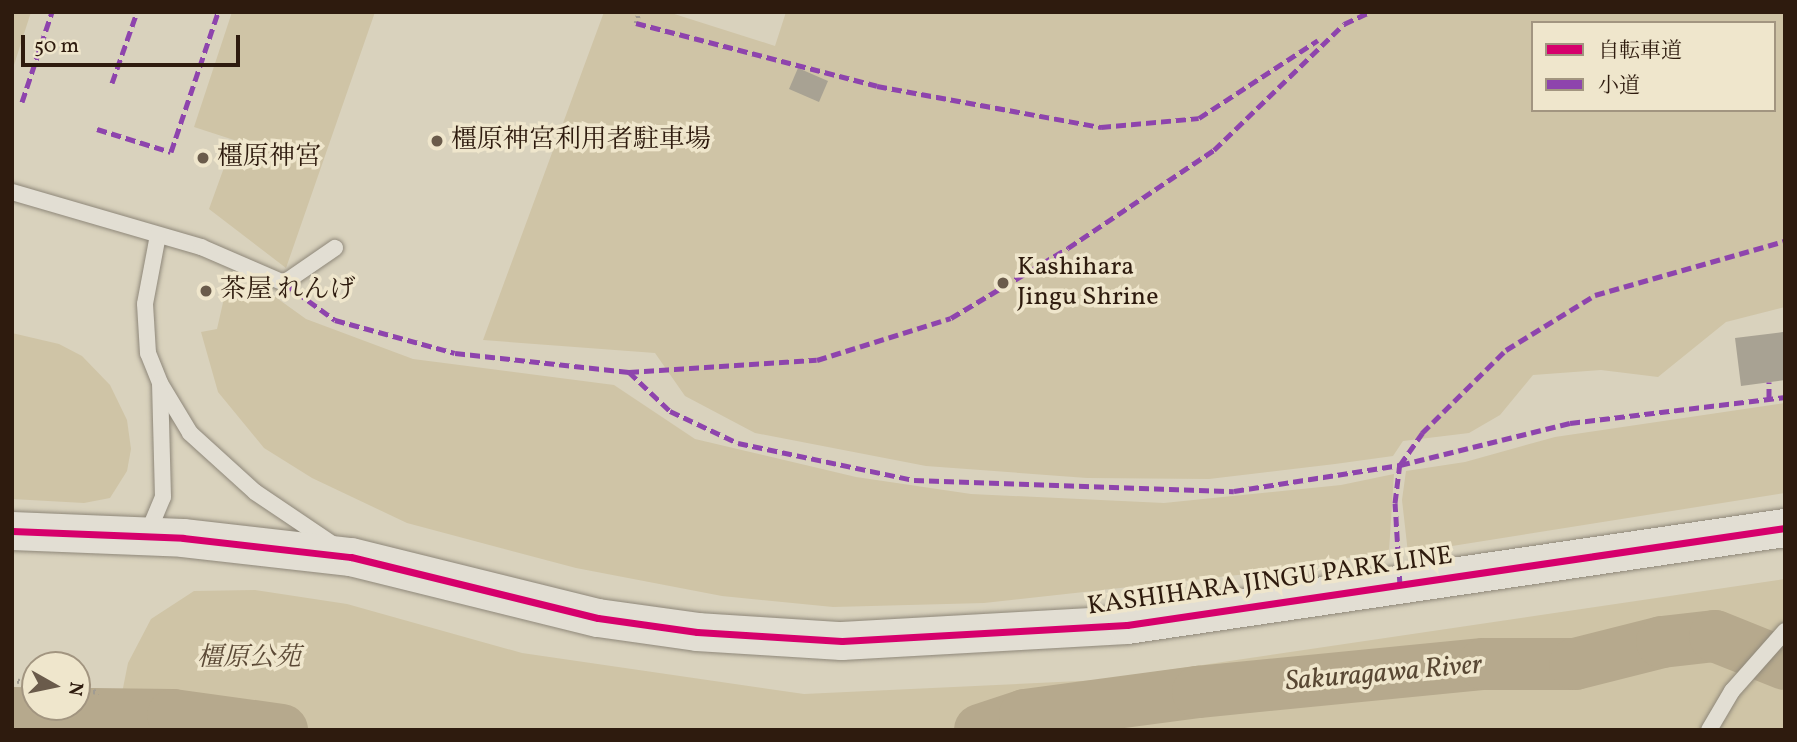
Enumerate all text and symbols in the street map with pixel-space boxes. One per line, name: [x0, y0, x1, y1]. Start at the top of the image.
scale bar: [24, 21, 243, 65]
legend: [1531, 21, 1776, 112]
text: 50 m: [34, 32, 79, 61]
text: 自転車道: [1598, 37, 1682, 66]
text: 小道: [1598, 72, 1640, 101]
place label: 橿原神宮利用者駐車場: [451, 125, 711, 157]
marker: 橿原神宮利用者駐車場: [429, 133, 445, 149]
place label: 橿原神宮: [217, 142, 321, 174]
marker: 橿原神宮: [195, 150, 211, 166]
place label: Kashihara Jingu Shrine: [1017, 252, 1158, 314]
place label: 茶屋 れんげ: [220, 275, 355, 307]
marker: Kashihara Jingu Shrine: [995, 275, 1011, 291]
marker: 茶屋 れんげ: [198, 283, 214, 299]
street label: KASHIHARA JINGU PARK LINE: [1085, 541, 1455, 623]
park label: 橿原公苑: [197, 643, 301, 675]
water label: Sakuragawa River: [1284, 649, 1484, 699]
north arrow: [21, 651, 91, 721]
text: N: [61, 680, 89, 698]

